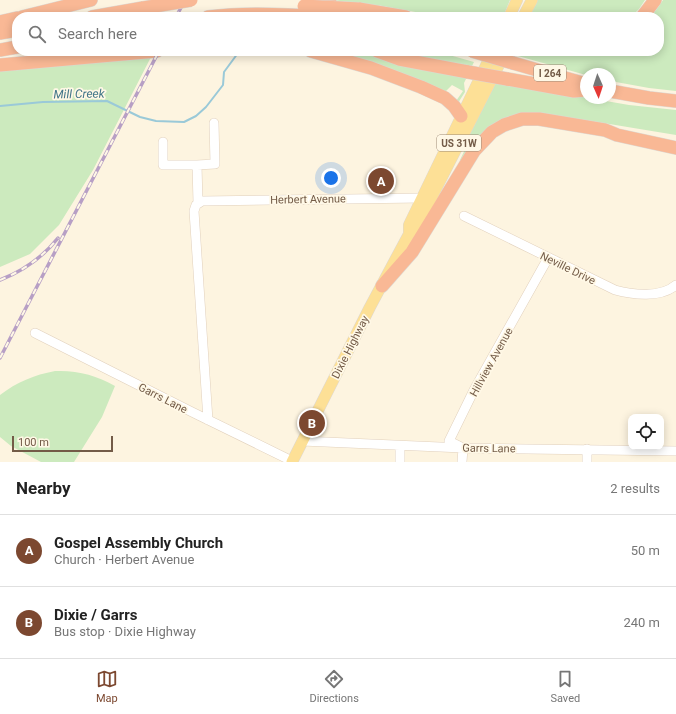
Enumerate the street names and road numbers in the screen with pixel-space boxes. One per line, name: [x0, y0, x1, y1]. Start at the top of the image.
road number: I 264: [534, 65, 566, 81]
road number: US 31W: [437, 135, 481, 151]
street label: Herbert Avenue: [270, 192, 346, 207]
street label: Neville Drive: [538, 249, 598, 288]
street label: Dixie Highway: [329, 313, 372, 381]
street label: Hillview Avenue: [467, 325, 516, 399]
street label: Garrs Lane: [136, 381, 190, 416]
street label: Garrs Lane: [462, 442, 516, 455]

